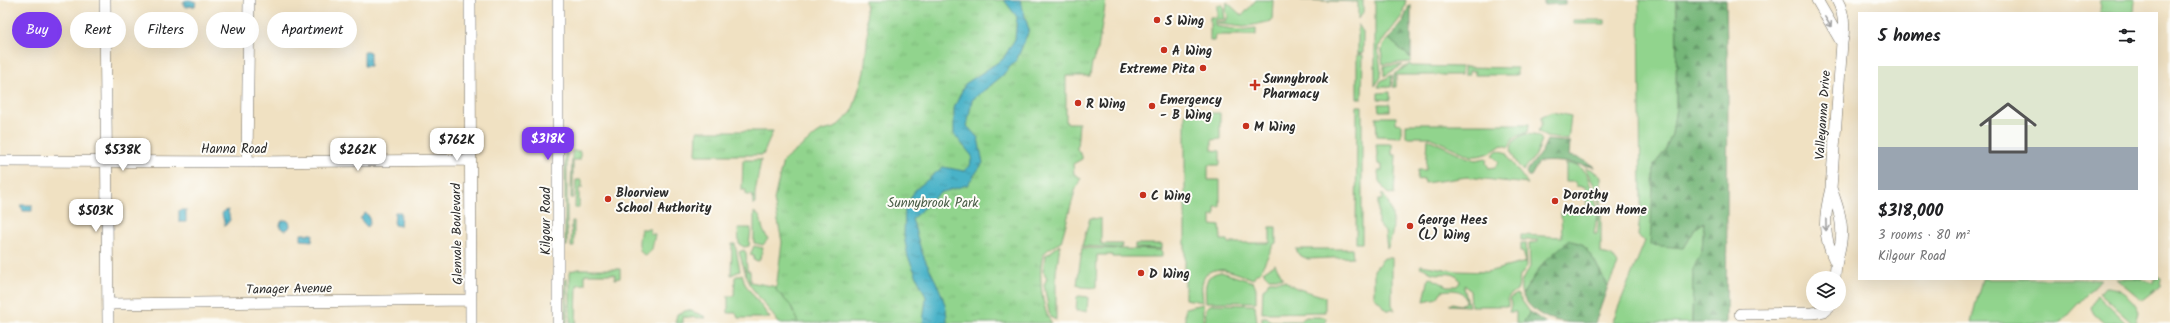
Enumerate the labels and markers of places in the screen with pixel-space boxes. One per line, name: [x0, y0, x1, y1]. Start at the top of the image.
place label: S Wing: [1165, 11, 1204, 32]
marker: S Wing: [1152, 15, 1162, 25]
place label: A Wing: [1172, 41, 1212, 62]
marker: A Wing: [1159, 45, 1169, 55]
place label: Extreme Pita: [1120, 59, 1195, 80]
marker: Extreme Pita: [1198, 63, 1208, 73]
place label: Sunnybrook Pharmacy: [1263, 69, 1329, 105]
marker: Sunnybrook Pharmacy: [1250, 80, 1260, 90]
place label: Emergency - B Wing: [1160, 90, 1222, 126]
place label: R Wing: [1086, 94, 1126, 115]
marker: R Wing: [1073, 98, 1083, 108]
marker: Emergency - B Wing: [1147, 101, 1157, 111]
place label: M Wing: [1254, 117, 1296, 138]
marker: M Wing: [1241, 121, 1251, 131]
pin: $318K: [520, 127, 576, 161]
pin: $762K: [429, 128, 485, 162]
pin: $538K: [95, 138, 151, 172]
pin: $262K: [330, 138, 386, 172]
place label: Bloorview School Authority: [616, 183, 712, 219]
place label: Dorothy Macham Home: [1563, 185, 1647, 221]
place label: C Wing: [1151, 186, 1191, 207]
marker: C Wing: [1138, 190, 1148, 200]
marker: Bloorview School Authority: [603, 194, 613, 204]
marker: Dorothy Macham Home: [1550, 196, 1560, 206]
pin: $503K: [68, 199, 124, 233]
place label: George Hees (L) Wing: [1418, 210, 1488, 246]
marker: George Hees (L) Wing: [1405, 221, 1415, 231]
place label: D Wing: [1149, 264, 1190, 285]
marker: D Wing: [1136, 268, 1146, 278]

